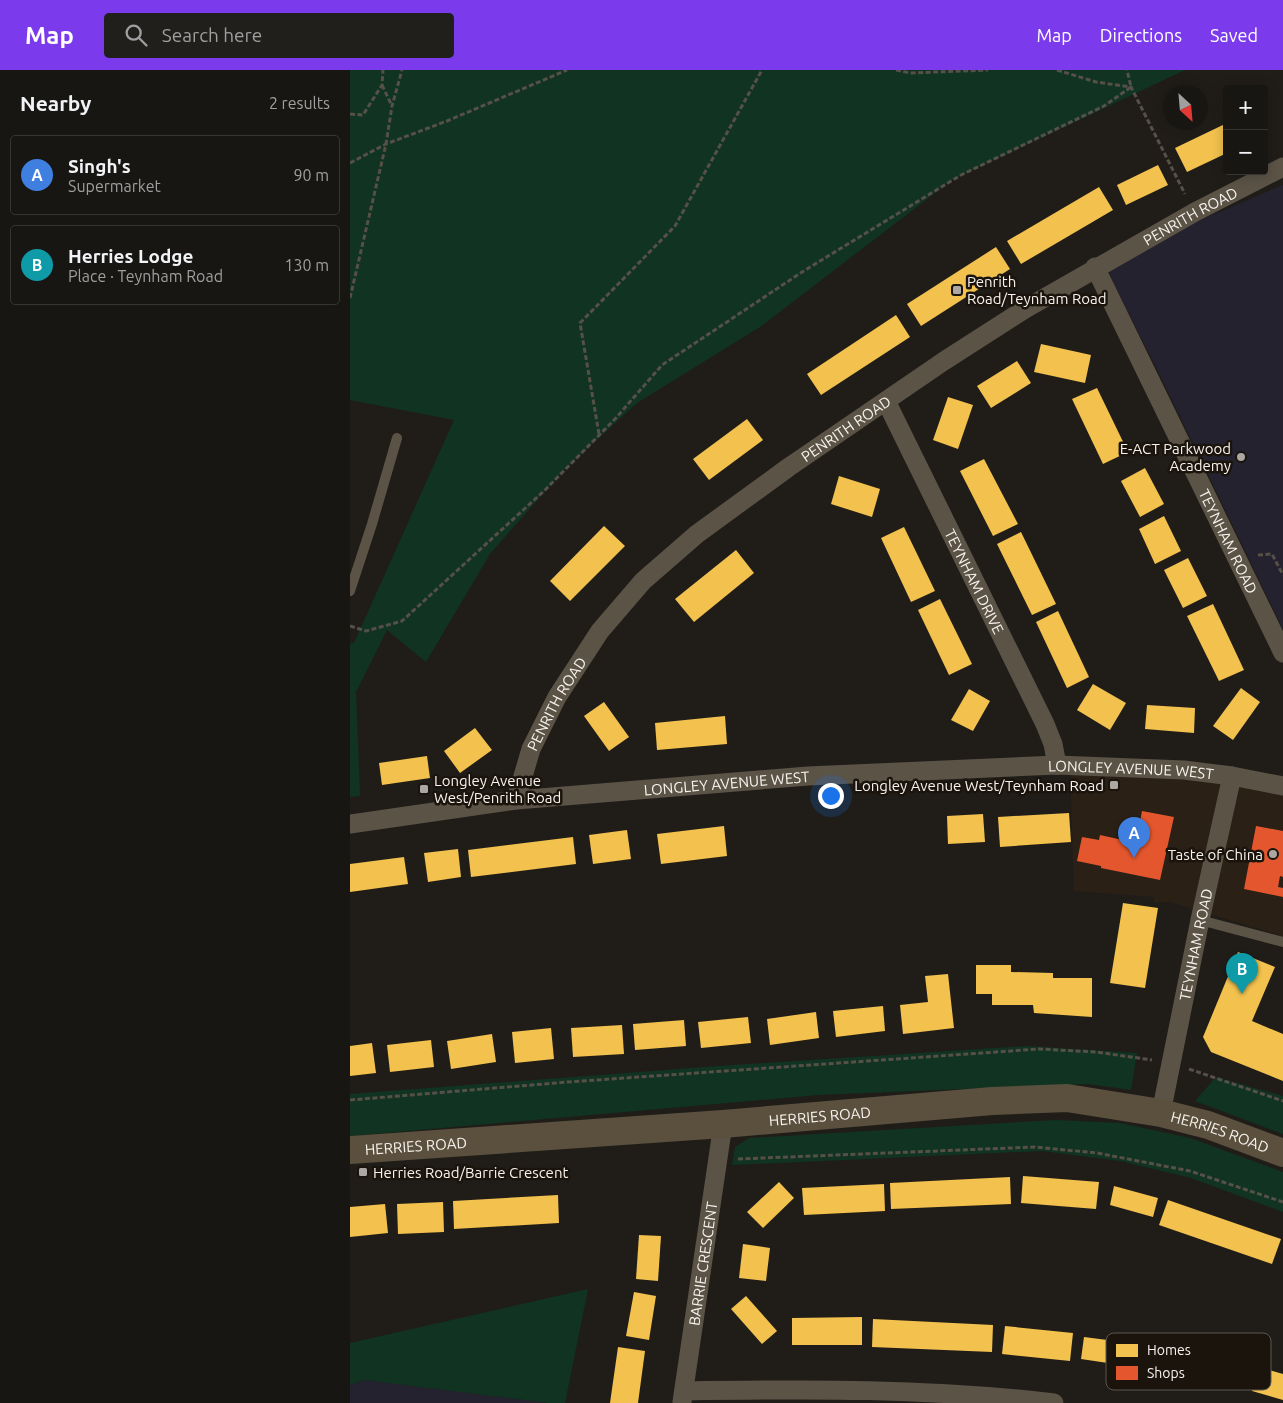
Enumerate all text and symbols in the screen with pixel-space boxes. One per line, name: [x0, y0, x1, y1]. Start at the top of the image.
search box: [104, 13, 454, 58]
icon: search: [122, 21, 150, 49]
text: Map: [25, 22, 74, 49]
text: Search here: [162, 24, 262, 46]
text: Map: [1036, 25, 1072, 45]
text: Directions: [1100, 25, 1182, 45]
text: Saved: [1210, 25, 1258, 45]
north arrow: [1163, 85, 1208, 130]
map controls: [1223, 85, 1268, 175]
button: +: [1223, 85, 1268, 130]
text: Nearby: [20, 91, 91, 115]
text: 2 results: [269, 94, 330, 112]
button: −: [1223, 130, 1268, 175]
text: Singh's: [68, 155, 131, 177]
text: A: [31, 166, 43, 184]
text: 90 m: [293, 166, 329, 184]
text: Supermarket: [68, 177, 161, 195]
street label: PENRITH ROAD: [1140, 183, 1240, 248]
text: Herries Lodge: [68, 245, 193, 267]
text: B: [32, 256, 42, 274]
text: 130 m: [284, 256, 329, 274]
text: Place · Teynham Road: [68, 267, 223, 285]
place label: Penrith Road/Teynham Road: [967, 273, 1107, 307]
marker: Penrith Road/Teynham Road: [951, 284, 963, 296]
street label: PENRITH ROAD: [798, 392, 894, 465]
place label: E-ACT Parkwood Academy: [1120, 440, 1231, 474]
marker: E-ACT Parkwood Academy: [1235, 451, 1247, 463]
street label: TEYNHAM ROAD: [1196, 486, 1261, 596]
street label: TEYNHAM DRIVE: [942, 526, 1008, 637]
street label: PENRITH ROAD: [523, 654, 589, 753]
street label: LONGLEY AVENUE WEST: [1048, 756, 1215, 782]
street label: LONGLEY AVENUE WEST: [643, 767, 811, 798]
place label: Longley Avenue West/Penrith Road: [434, 772, 561, 806]
place label: Longley Avenue West/Teynham Road: [854, 777, 1104, 794]
marker: Longley Avenue West/Teynham Road: [1108, 779, 1120, 791]
marker: Longley Avenue West/Penrith Road: [418, 783, 430, 795]
your location: [818, 783, 844, 809]
pin: A: [1118, 817, 1150, 858]
place label: Taste of China: [1168, 846, 1263, 863]
marker: Taste of China: [1267, 848, 1279, 860]
street label: TEYNHAM ROAD: [1175, 887, 1215, 1002]
pin: B: [1226, 953, 1258, 994]
street label: HERRIES ROAD: [768, 1103, 871, 1129]
street label: HERRIES ROAD: [1169, 1107, 1271, 1156]
street label: HERRIES ROAD: [364, 1133, 468, 1157]
place label: Herries Road/Barrie Crescent: [373, 1164, 568, 1181]
marker: Herries Road/Barrie Crescent: [357, 1166, 369, 1178]
street label: BARRIE CRESCENT: [685, 1200, 720, 1327]
legend: [1106, 1333, 1271, 1390]
text: Homes: [1147, 1342, 1191, 1358]
text: Shops: [1147, 1365, 1185, 1381]

